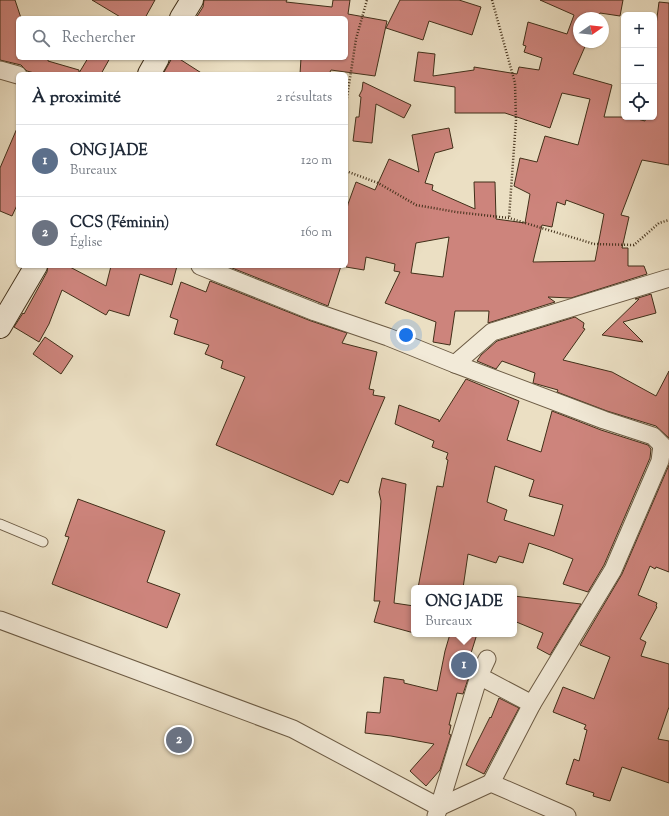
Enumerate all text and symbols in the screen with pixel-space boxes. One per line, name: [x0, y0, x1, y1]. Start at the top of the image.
north arrow: [573, 12, 609, 48]
map controls: [621, 12, 657, 120]
button: +: [621, 12, 657, 48]
search box: [16, 16, 348, 60]
icon: search: [30, 27, 52, 49]
text: Rechercher: [62, 28, 135, 49]
button: −: [621, 48, 657, 84]
button: locate: [621, 84, 657, 120]
text: À proximité: [32, 86, 121, 110]
text: 2 résultats: [276, 89, 332, 107]
text: ONG JADE: [70, 141, 147, 162]
text: 1: [43, 152, 47, 170]
text: 120 m: [301, 152, 332, 170]
text: Bureaux: [70, 162, 117, 180]
text: CCS (Féminin): [70, 213, 169, 234]
text: 2: [42, 224, 48, 242]
text: 160 m: [301, 224, 332, 242]
text: Église: [70, 234, 103, 252]
your location: [396, 325, 416, 345]
popup: [411, 585, 517, 637]
text: ONG JADE: [425, 592, 503, 613]
text: Bureaux: [425, 613, 472, 631]
pin: 1: [451, 650, 477, 680]
pin: 2: [166, 725, 192, 755]

